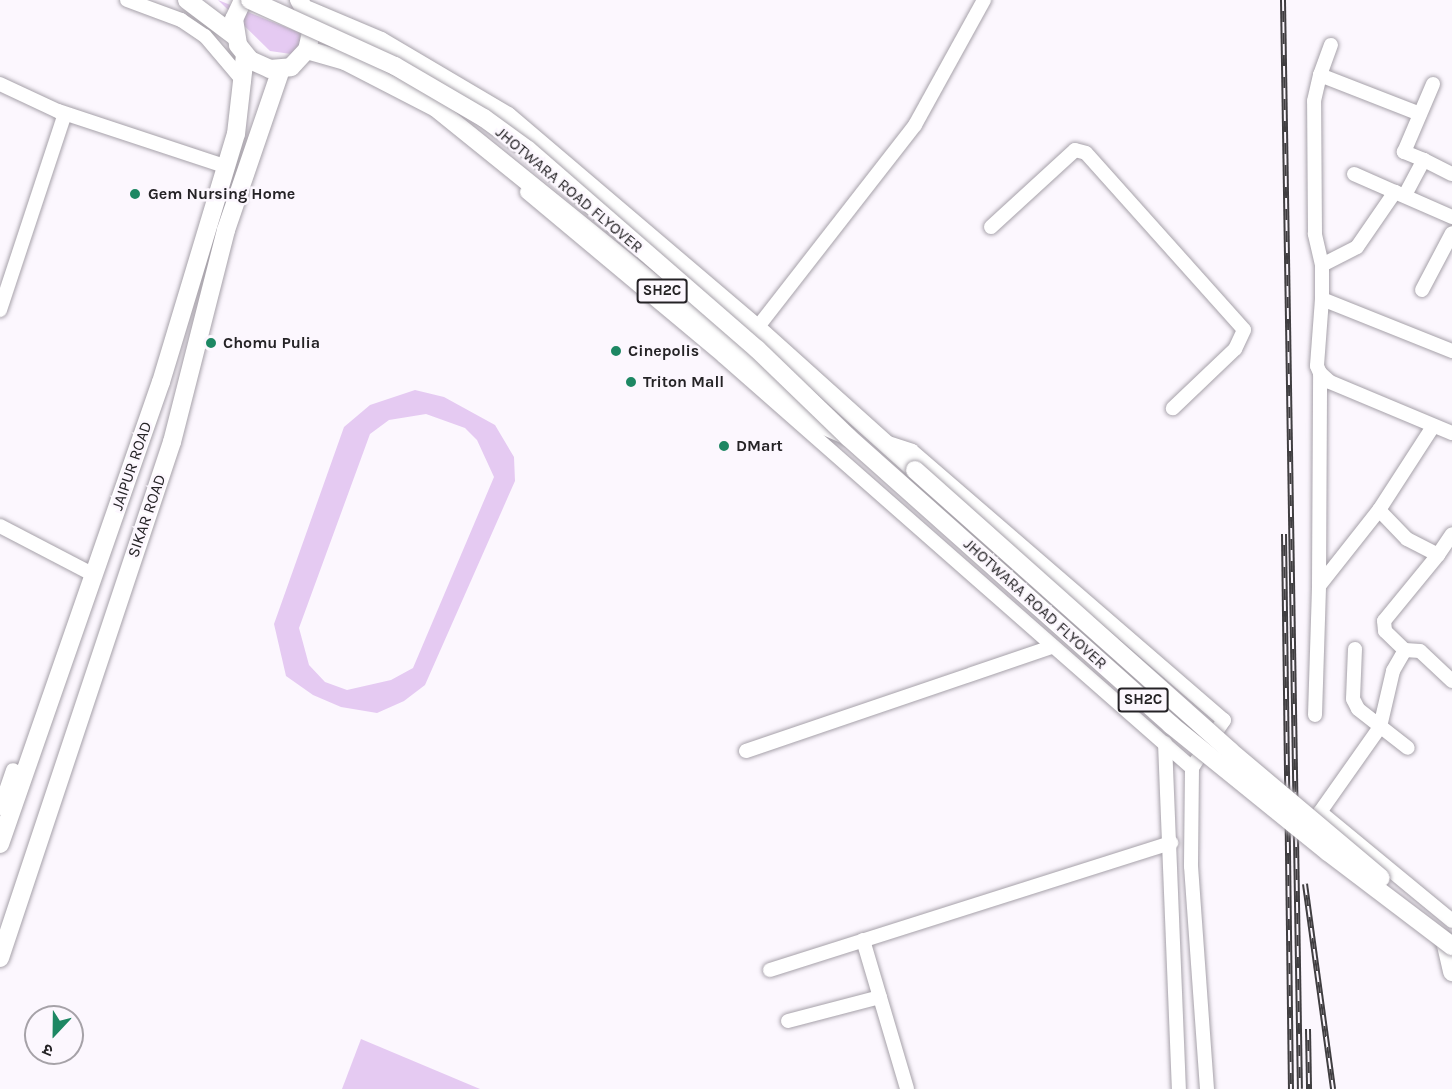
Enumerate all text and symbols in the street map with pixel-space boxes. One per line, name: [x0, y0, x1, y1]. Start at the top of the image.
street label: JHOTWARA ROAD FLYOVER: [492, 123, 646, 257]
place label: Gem Nursing Home: [148, 184, 295, 204]
marker: Gem Nursing Home: [126, 185, 144, 203]
road number: SH2C: [636, 279, 688, 303]
place label: Chomu Pulia: [223, 333, 320, 353]
marker: Chomu Pulia: [204, 336, 218, 350]
place label: Cinepolis: [628, 341, 699, 361]
marker: Cinepolis: [609, 344, 623, 358]
place label: Triton Mall: [643, 372, 724, 392]
marker: Triton Mall: [624, 375, 638, 389]
street label: JAIPUR ROAD: [108, 419, 156, 513]
place label: DMart: [736, 436, 783, 456]
marker: DMart: [717, 439, 731, 453]
street label: SIKAR ROAD: [124, 472, 170, 560]
street label: JHOTWARA ROAD FLYOVER: [959, 535, 1111, 673]
road number: SH2C: [1118, 688, 1168, 712]
north arrow: [24, 1005, 84, 1065]
text: उ: [40, 1040, 56, 1061]

